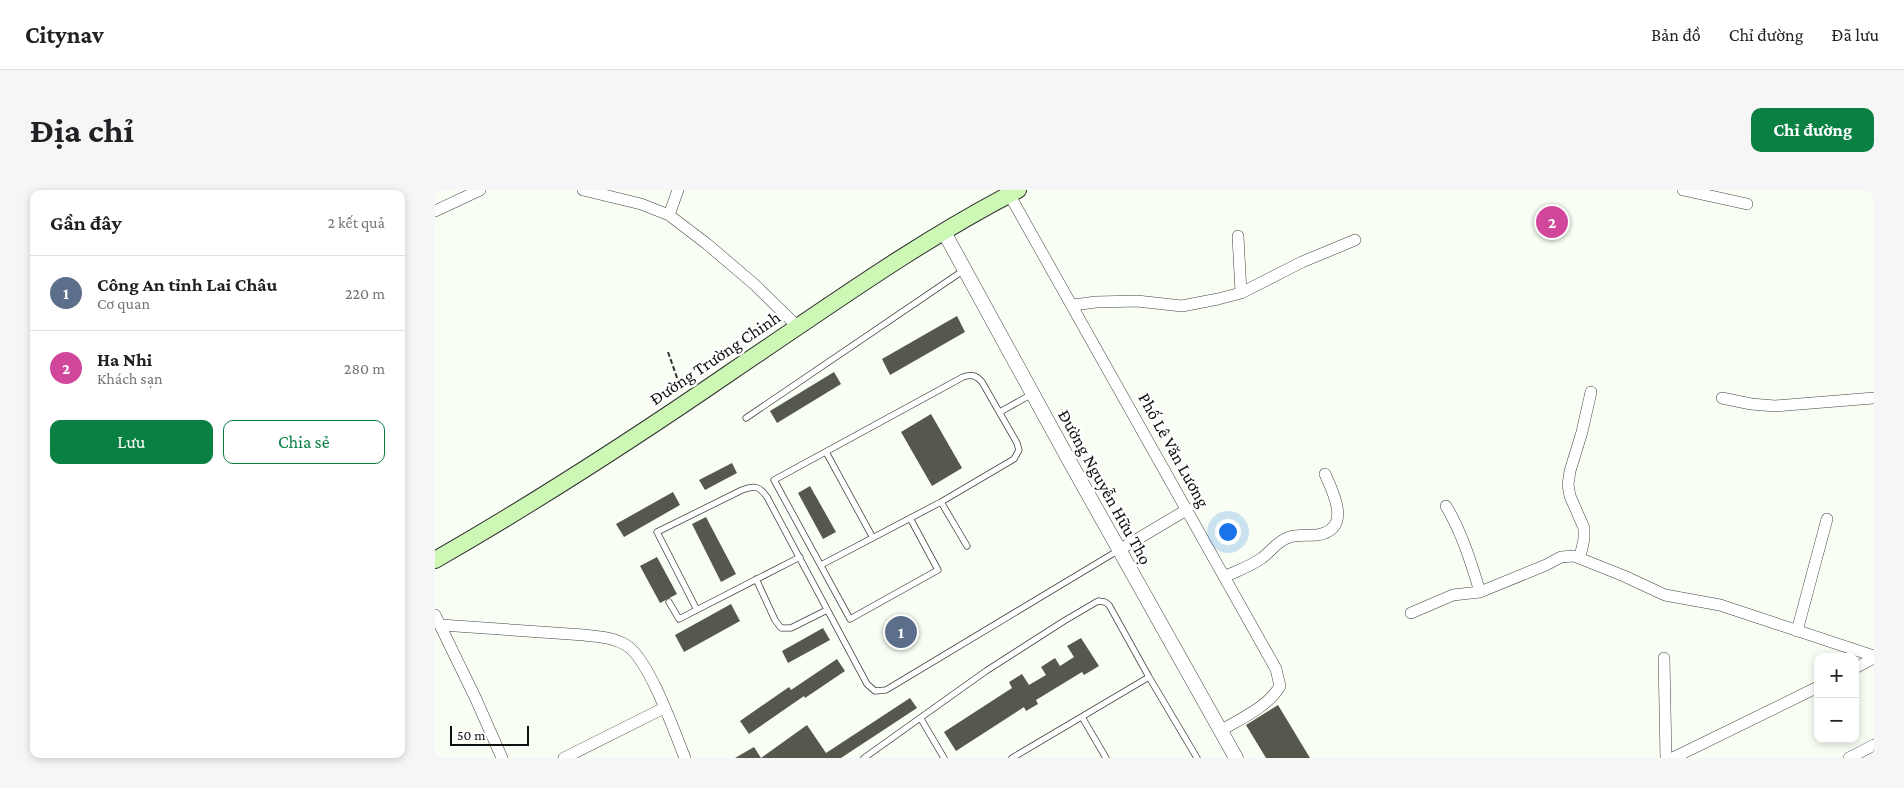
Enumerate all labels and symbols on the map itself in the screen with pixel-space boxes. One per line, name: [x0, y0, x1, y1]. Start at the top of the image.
pin: 2: [1536, 203, 1568, 241]
street label: Đường Trường Chinh: [646, 307, 784, 409]
street label: Phố Lê Văn Lương: [1134, 389, 1214, 511]
street label: Đường Nguyễn Hữu Thọ: [1054, 406, 1156, 568]
your location: [1215, 519, 1241, 545]
pin: 1: [885, 613, 917, 651]
scale bar: [450, 723, 529, 746]

